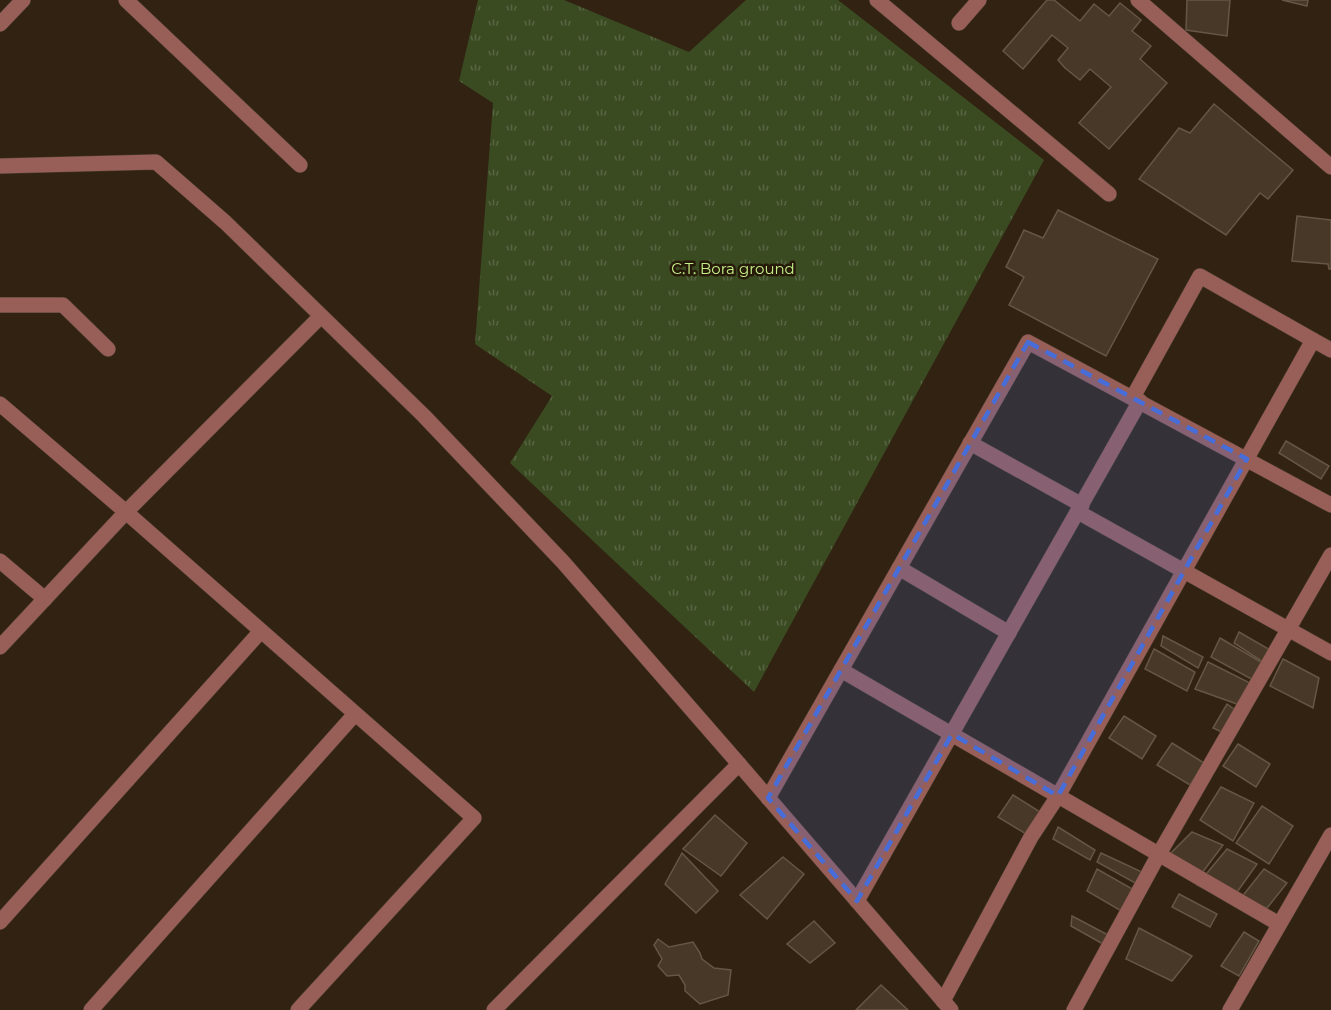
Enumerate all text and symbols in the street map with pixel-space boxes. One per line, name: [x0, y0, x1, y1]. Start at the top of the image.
park label: C.T. Bora ground: [671, 259, 795, 278]

